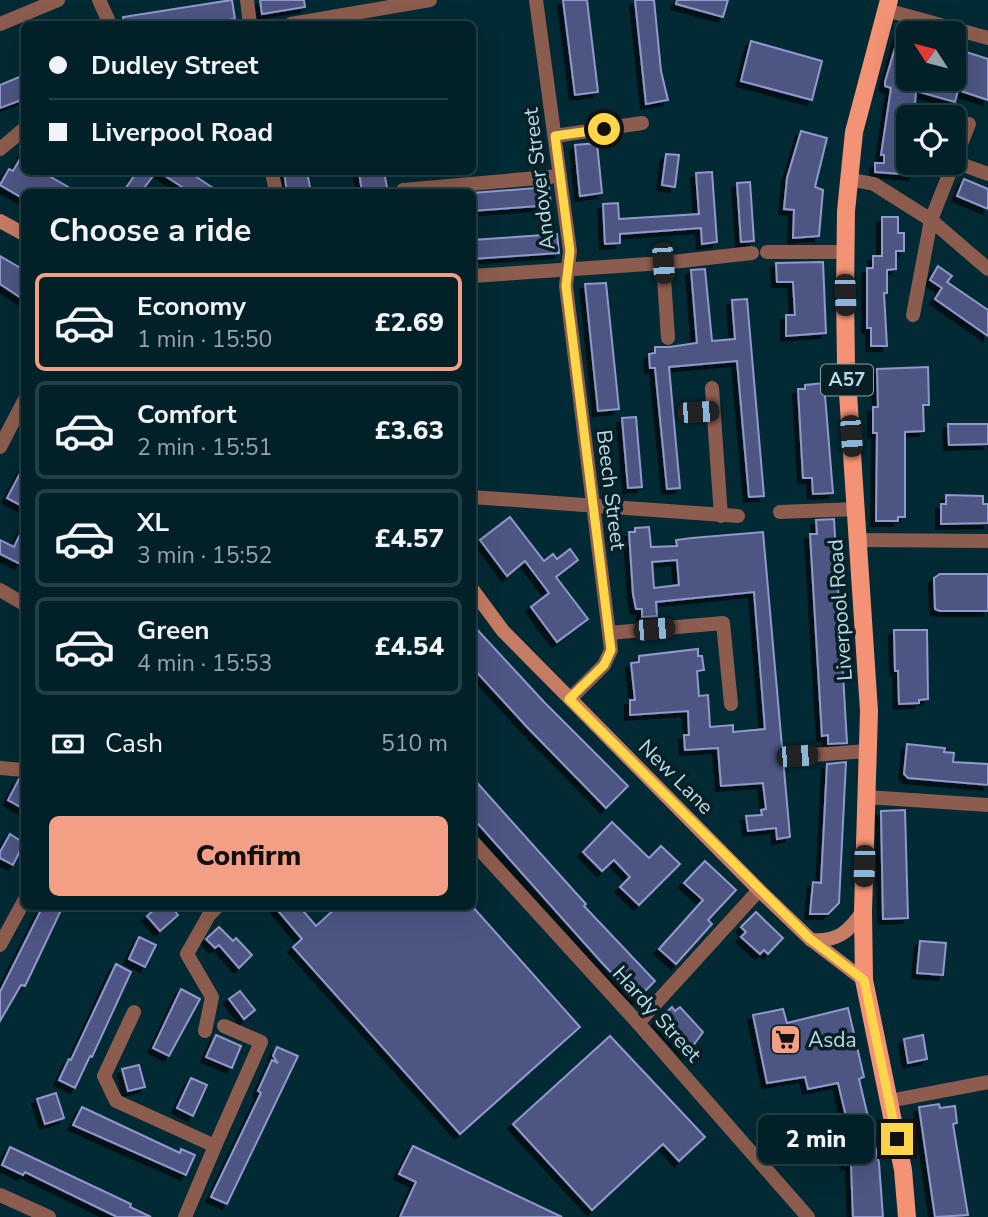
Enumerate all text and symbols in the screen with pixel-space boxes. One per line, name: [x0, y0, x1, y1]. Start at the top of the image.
north arrow: [896, 21, 966, 91]
map controls: [896, 21, 966, 175]
text: Dudley Street: [91, 48, 259, 83]
button: locate: [896, 105, 966, 175]
street label: Andover Street: [516, 106, 562, 252]
route start: [588, 113, 620, 145]
text: Liverpool Road: [91, 115, 273, 150]
text: Choose a ride: [49, 209, 251, 252]
car: [652, 241, 675, 285]
car: [834, 274, 857, 316]
text: Economy: [137, 289, 246, 324]
icon: car: [53, 291, 116, 354]
text: £2.69: [375, 305, 444, 340]
text: 1 min · 15:50: [137, 324, 272, 355]
road number: A57: [821, 364, 873, 396]
text: Comfort: [137, 397, 237, 432]
icon: car: [53, 399, 116, 462]
car: [677, 400, 720, 424]
text: £3.63: [375, 413, 444, 448]
car: [840, 414, 863, 458]
street label: Beech Street: [590, 428, 632, 552]
text: 2 min · 15:51: [137, 432, 272, 463]
text: XL: [137, 505, 169, 540]
icon: car: [53, 507, 116, 570]
text: £4.57: [375, 521, 444, 556]
street label: Liverpool Road: [821, 538, 859, 682]
text: 3 min · 15:52: [137, 540, 272, 571]
text: Green: [137, 613, 210, 648]
icon: car: [53, 615, 116, 678]
car: [633, 617, 676, 641]
text: £4.54: [375, 629, 444, 664]
text: 4 min · 15:53: [137, 648, 272, 679]
icon: cash: [49, 725, 87, 763]
text: Cash: [105, 726, 163, 761]
text: 510 m: [381, 728, 448, 759]
street label: New Lane: [632, 733, 720, 821]
car: [776, 744, 819, 768]
button: Confirm: [49, 816, 448, 896]
car: [853, 845, 876, 887]
street label: Hardy Street: [606, 960, 708, 1069]
supermarket icon: Asda: [768, 1023, 802, 1057]
place label: Asda: [808, 1026, 857, 1054]
callout: 2 min: [757, 1114, 872, 1164]
route end: [881, 1123, 913, 1155]
text: 2 min: [786, 1124, 846, 1155]

